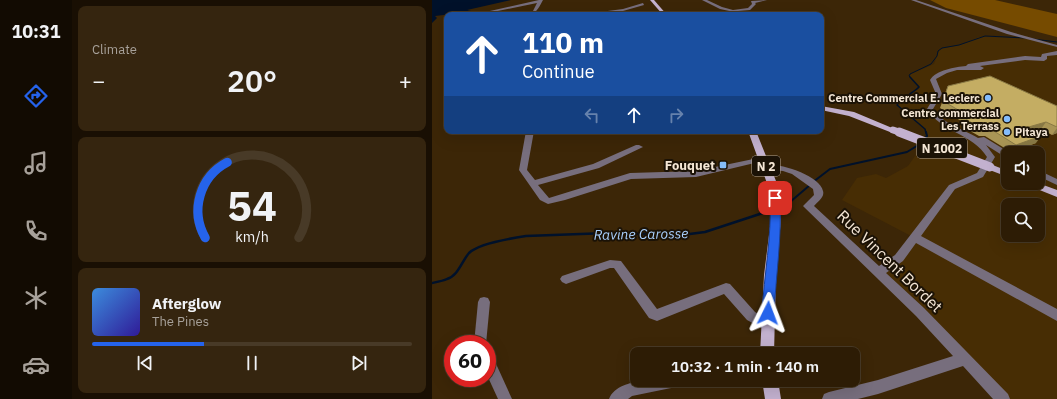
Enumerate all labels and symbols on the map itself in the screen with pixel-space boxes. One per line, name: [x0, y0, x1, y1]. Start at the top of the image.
place label: Centre Commercial E. Leclerc: [828, 91, 980, 105]
marker: Centre Commercial E. Leclerc: [983, 93, 993, 103]
place label: Centre commercial Les Terrass: [901, 106, 1000, 133]
marker: Centre commercial Les Terrass: [1002, 114, 1012, 124]
place label: Pitaya: [1015, 125, 1048, 139]
marker: Pitaya: [1002, 127, 1012, 137]
road number: N 1002: [917, 138, 967, 158]
road number: N 2: [752, 156, 780, 176]
place label: Fouquet: [665, 157, 715, 174]
marker: Fouquet: [718, 160, 728, 170]
pin: [758, 181, 792, 215]
street label: Rue Vincent Bordet: [833, 206, 947, 316]
water label: Ravine Carosse: [594, 224, 688, 244]
position arrow: [747, 292, 789, 334]
speed limit sign: 60: [444, 335, 496, 387]

